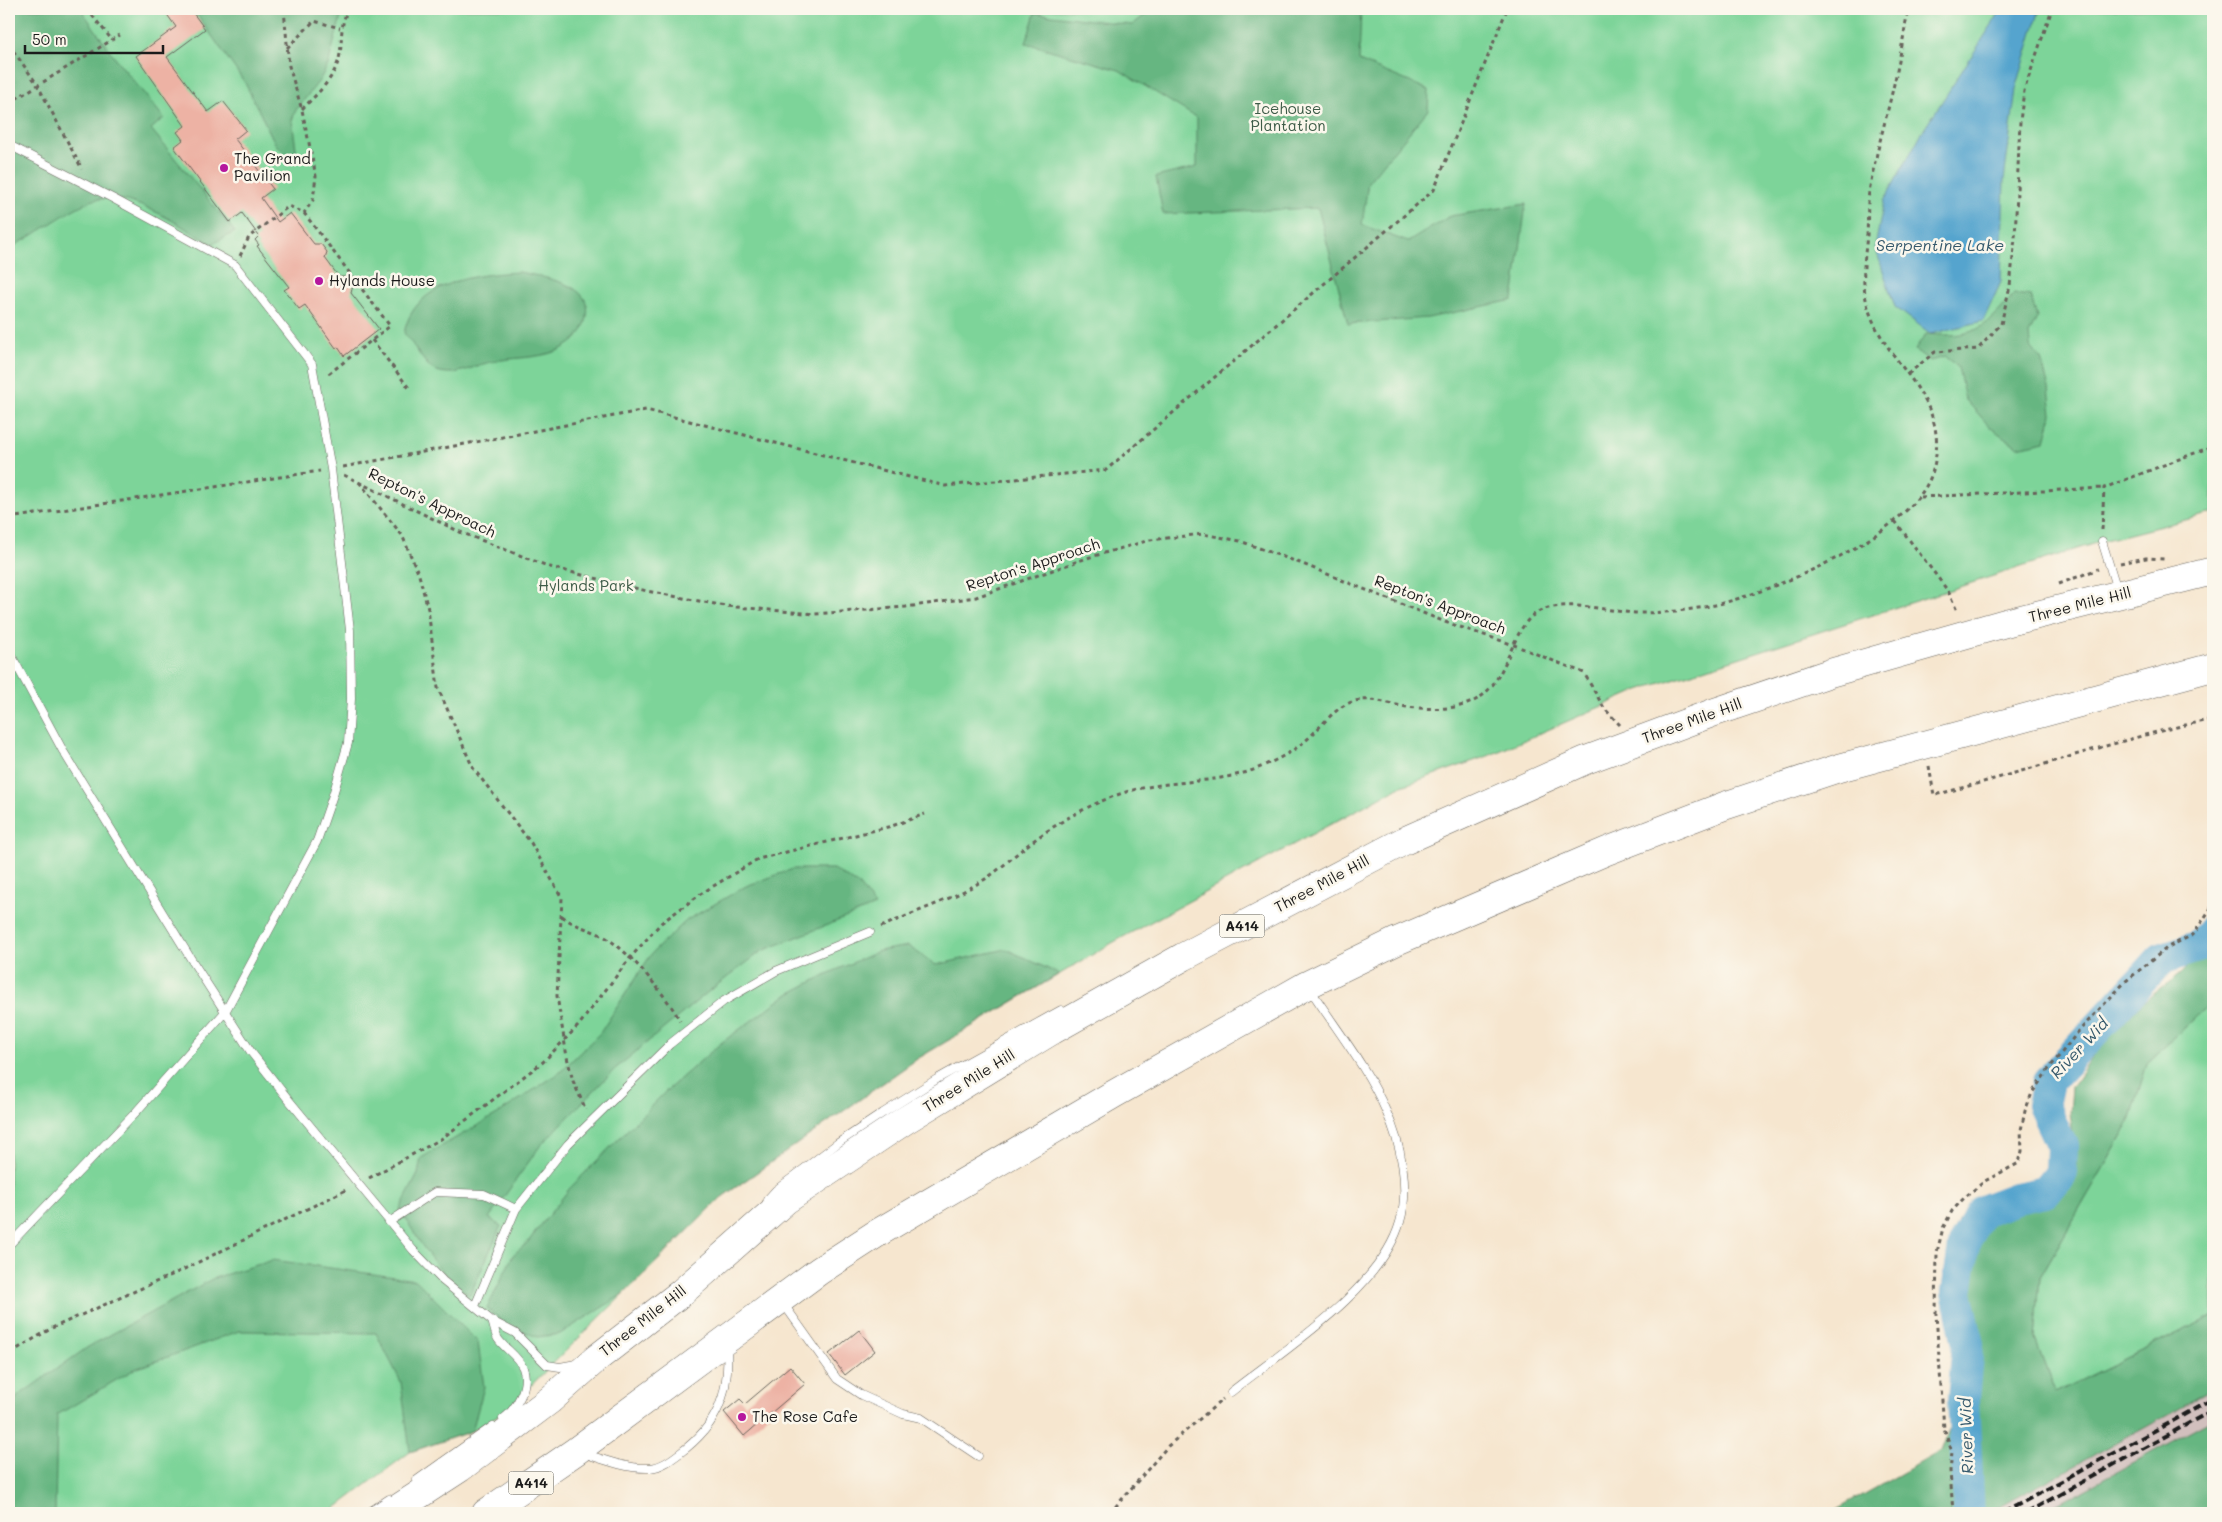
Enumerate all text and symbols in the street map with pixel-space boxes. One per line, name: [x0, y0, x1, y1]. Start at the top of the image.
scale bar: [25, 22, 162, 54]
text: 50 m: [32, 29, 67, 49]
park label: Icehouse Plantation: [1251, 98, 1325, 135]
place label: The Grand Pavilion: [234, 148, 311, 185]
marker: The Grand Pavilion: [218, 162, 230, 174]
water label: Serpentine Lake: [1876, 234, 2004, 255]
place label: Hylands House: [329, 270, 435, 290]
marker: Hylands House: [313, 275, 325, 287]
street label: Repton's Approach: [365, 463, 499, 542]
street label: Repton's Approach: [963, 533, 1102, 595]
street label: Repton's Approach: [1372, 570, 1509, 638]
park label: Hylands Park: [538, 575, 634, 595]
street label: Three Mile Hill: [2026, 582, 2133, 626]
street label: Three Mile Hill: [1639, 693, 1744, 747]
street label: Three Mile Hill: [1271, 850, 1373, 917]
road number: A414: [1220, 914, 1264, 938]
water label: River Wid: [2045, 1012, 2113, 1083]
street label: Three Mile Hill: [919, 1044, 1018, 1116]
street label: Three Mile Hill: [595, 1280, 690, 1360]
water label: River Wid: [1954, 1397, 1977, 1474]
place label: The Rose Cafe: [752, 1406, 858, 1426]
marker: The Rose Cafe: [736, 1411, 748, 1423]
road number: A414: [508, 1472, 554, 1495]

